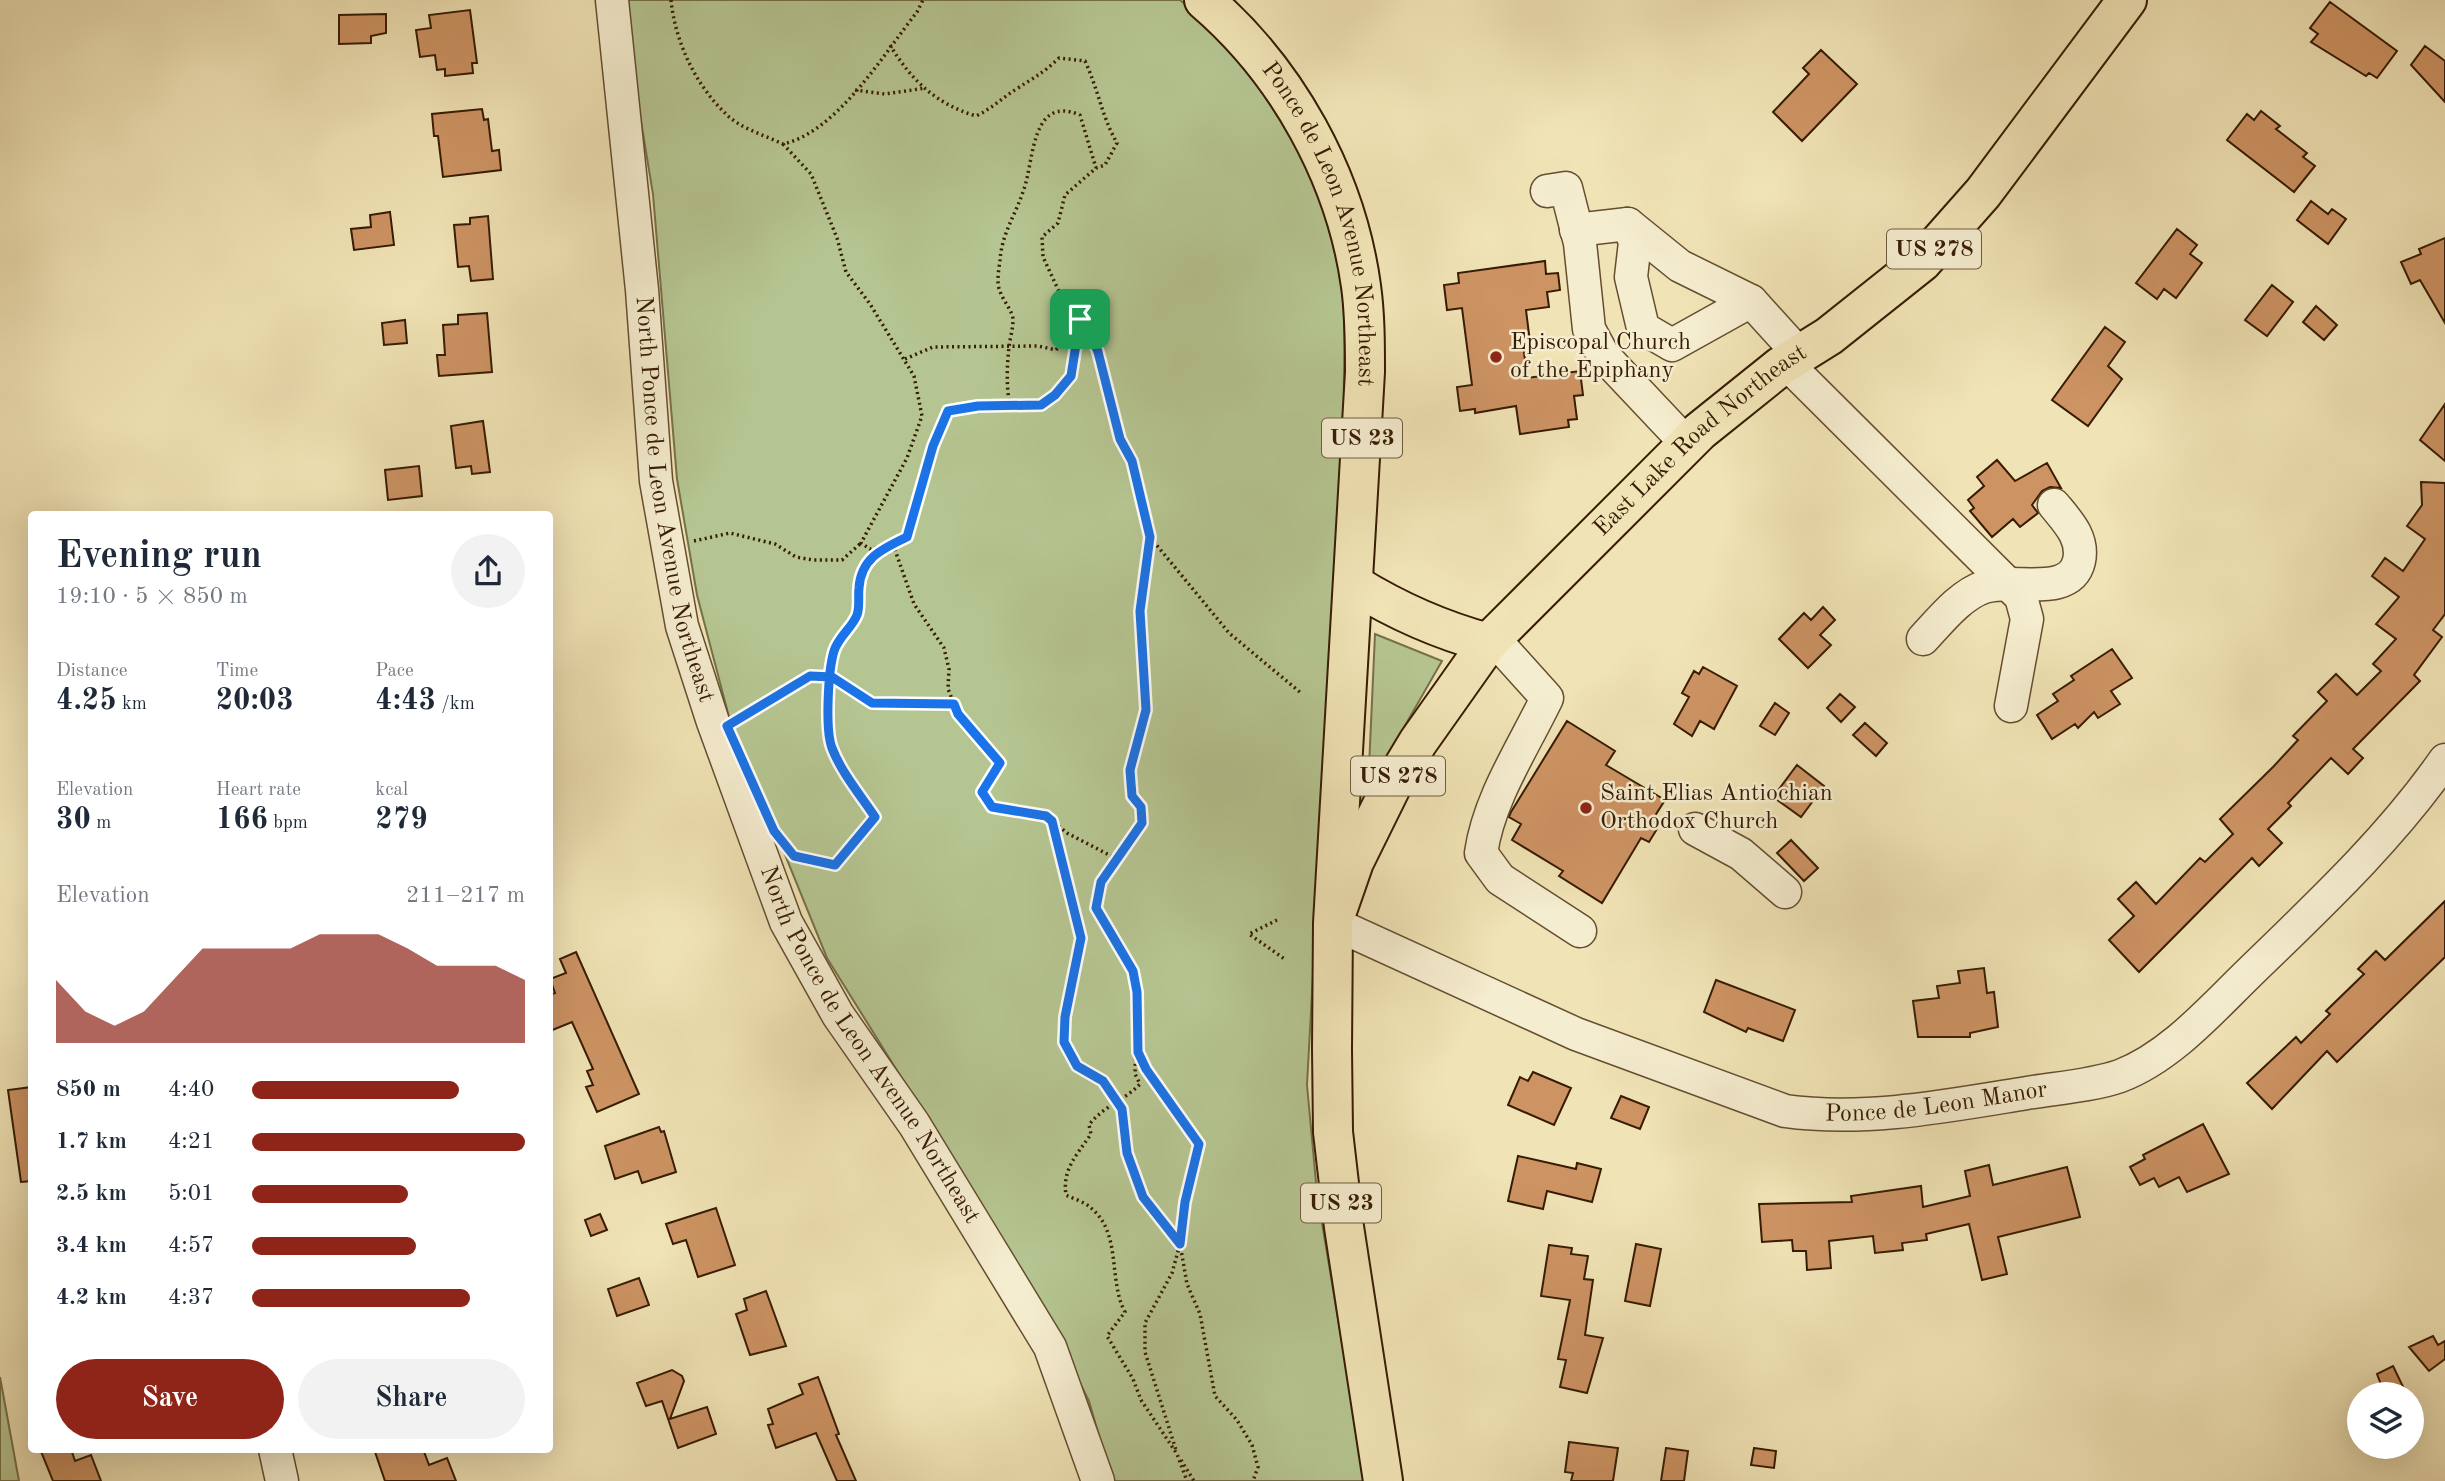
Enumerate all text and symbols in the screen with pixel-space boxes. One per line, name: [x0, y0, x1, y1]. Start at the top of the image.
street label: Ponce de Leon Avenue Northeast: [1257, 58, 1377, 387]
road number: US 278: [1887, 230, 1981, 268]
pin: [1050, 289, 1110, 349]
street label: North Ponce de Leon Avenue Northeast: [630, 295, 718, 706]
icon: arrive: [1061, 300, 1099, 338]
place label: Episcopal Church of the Epiphany: [1510, 331, 1691, 383]
street label: East Lake Road Northeast: [1590, 341, 1811, 541]
marker: Episcopal Church of the Epiphany: [1488, 349, 1504, 365]
road number: US 23: [1322, 418, 1402, 458]
button: share: [451, 534, 525, 608]
text: Evening run: [56, 538, 262, 576]
text: 19:10 · 5 × 850 m: [56, 585, 248, 608]
text: Distance: [56, 662, 128, 681]
text: Time: [216, 662, 258, 681]
text: Pace: [375, 662, 414, 681]
text: 4.25: [56, 686, 117, 716]
text: 20:03: [216, 686, 294, 716]
text: 4:43: [375, 686, 436, 716]
text: km: [117, 695, 147, 714]
text: /km: [436, 695, 475, 714]
road number: US 278: [1351, 756, 1445, 796]
text: Elevation: [56, 781, 133, 800]
text: Heart rate: [216, 781, 301, 800]
text: kcal: [375, 781, 408, 800]
place label: Saint Elias Antiochian Orthodox Church: [1600, 782, 1833, 834]
marker: Saint Elias Antiochian Orthodox Church: [1578, 800, 1594, 816]
text: 30: [56, 805, 91, 835]
text: 166: [216, 805, 268, 835]
text: 279: [375, 805, 428, 835]
text: m: [91, 814, 111, 833]
text: bpm: [268, 814, 308, 833]
street label: North Ponce de Leon Avenue Northeast: [755, 863, 984, 1228]
text: Elevation: [56, 884, 150, 907]
text: 211–217 m: [406, 884, 525, 907]
text: 850 m: [56, 1078, 121, 1101]
text: 4:40: [168, 1078, 214, 1101]
street label: Ponce de Leon Manor: [1825, 1078, 2049, 1127]
text: 1.7 km: [56, 1130, 127, 1153]
text: 4:21: [168, 1130, 214, 1153]
text: 2.5 km: [56, 1182, 127, 1205]
text: 5:01: [168, 1182, 214, 1205]
road number: US 23: [1301, 1184, 1381, 1222]
text: 3.4 km: [56, 1234, 127, 1257]
text: 4:57: [168, 1234, 214, 1257]
text: 4.2 km: [56, 1286, 127, 1309]
text: 4:37: [168, 1286, 214, 1309]
button: Save: [56, 1359, 284, 1439]
button: Share: [298, 1359, 525, 1439]
map controls: [2347, 1382, 2424, 1459]
button: layers: [2347, 1382, 2424, 1459]

